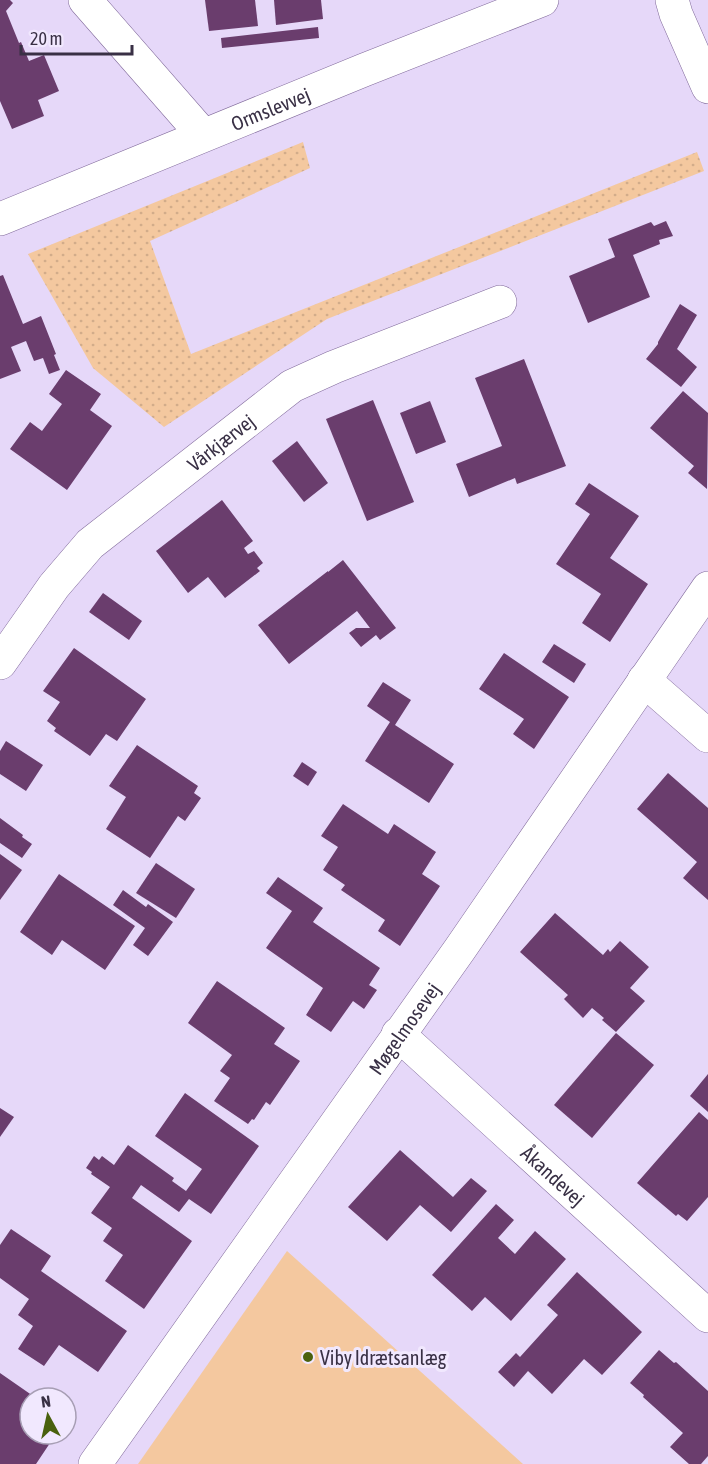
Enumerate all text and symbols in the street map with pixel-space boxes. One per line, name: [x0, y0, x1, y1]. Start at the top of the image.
scale bar: [21, 18, 132, 56]
text: 20 m: [30, 28, 62, 49]
street label: Ormslevvej: [227, 82, 313, 135]
street label: Vårkjærvej: [182, 409, 258, 475]
street label: Møgelmosevej: [363, 978, 444, 1079]
street label: Åkandevej: [517, 1141, 590, 1210]
place label: Viby Idrætsanlæg: [320, 1346, 447, 1369]
marker: Viby Idrætsanlæg: [301, 1350, 315, 1364]
north arrow: [18, 1386, 78, 1446]
text: N: [40, 1392, 52, 1411]

